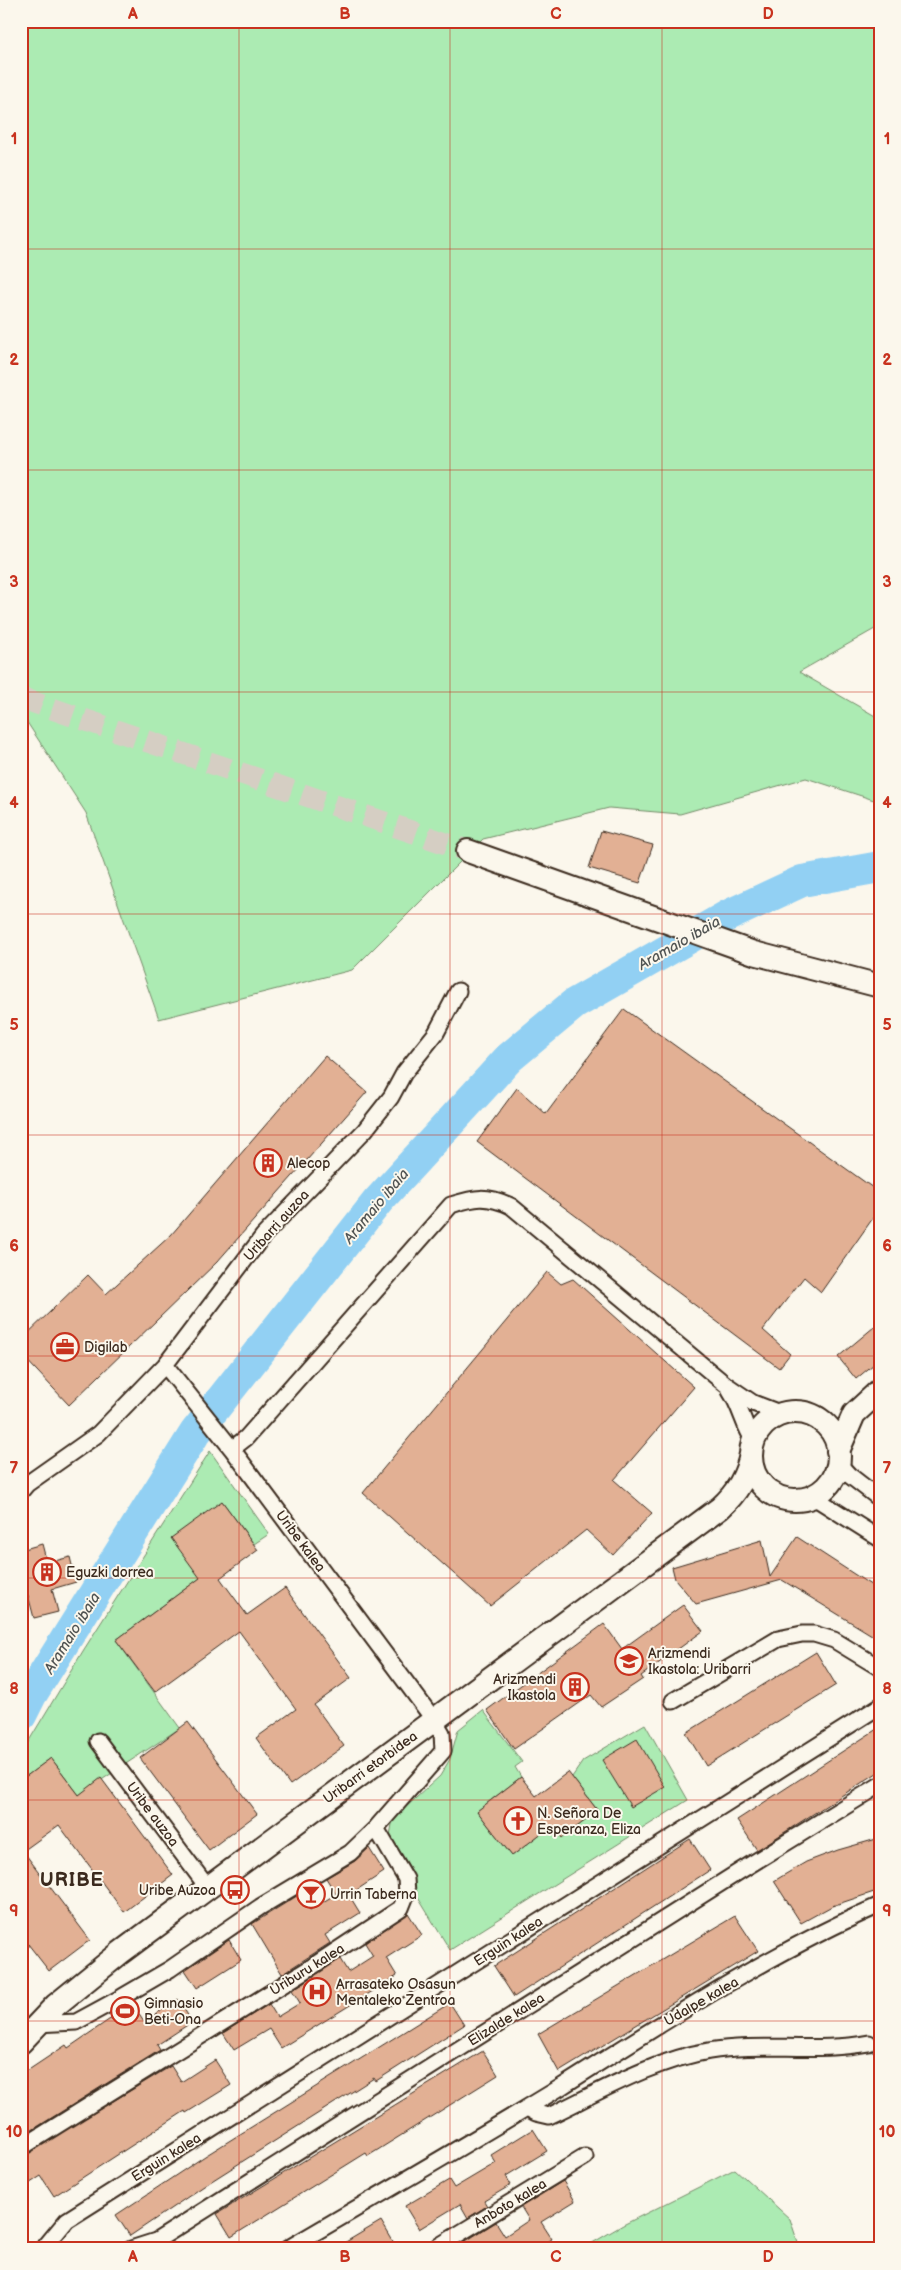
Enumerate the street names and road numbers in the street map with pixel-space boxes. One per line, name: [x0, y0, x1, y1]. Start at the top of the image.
street label: Uribarri auzoa: [240, 1186, 313, 1264]
street label: Uribe kalea: [272, 1507, 329, 1575]
street label: Uribarri etorbidea: [320, 1728, 421, 1807]
street label: Uribe auzoa: [123, 1779, 183, 1850]
street label: Erguin kalea: [471, 1913, 546, 1970]
street label: Uriburu kalea: [267, 1940, 348, 1999]
street label: Udalpe kalea: [661, 1973, 742, 2030]
street label: Elizalde kalea: [465, 1989, 548, 2050]
street label: Erguin kalea: [128, 2129, 204, 2185]
street label: Anboto kalea: [471, 2175, 550, 2232]

